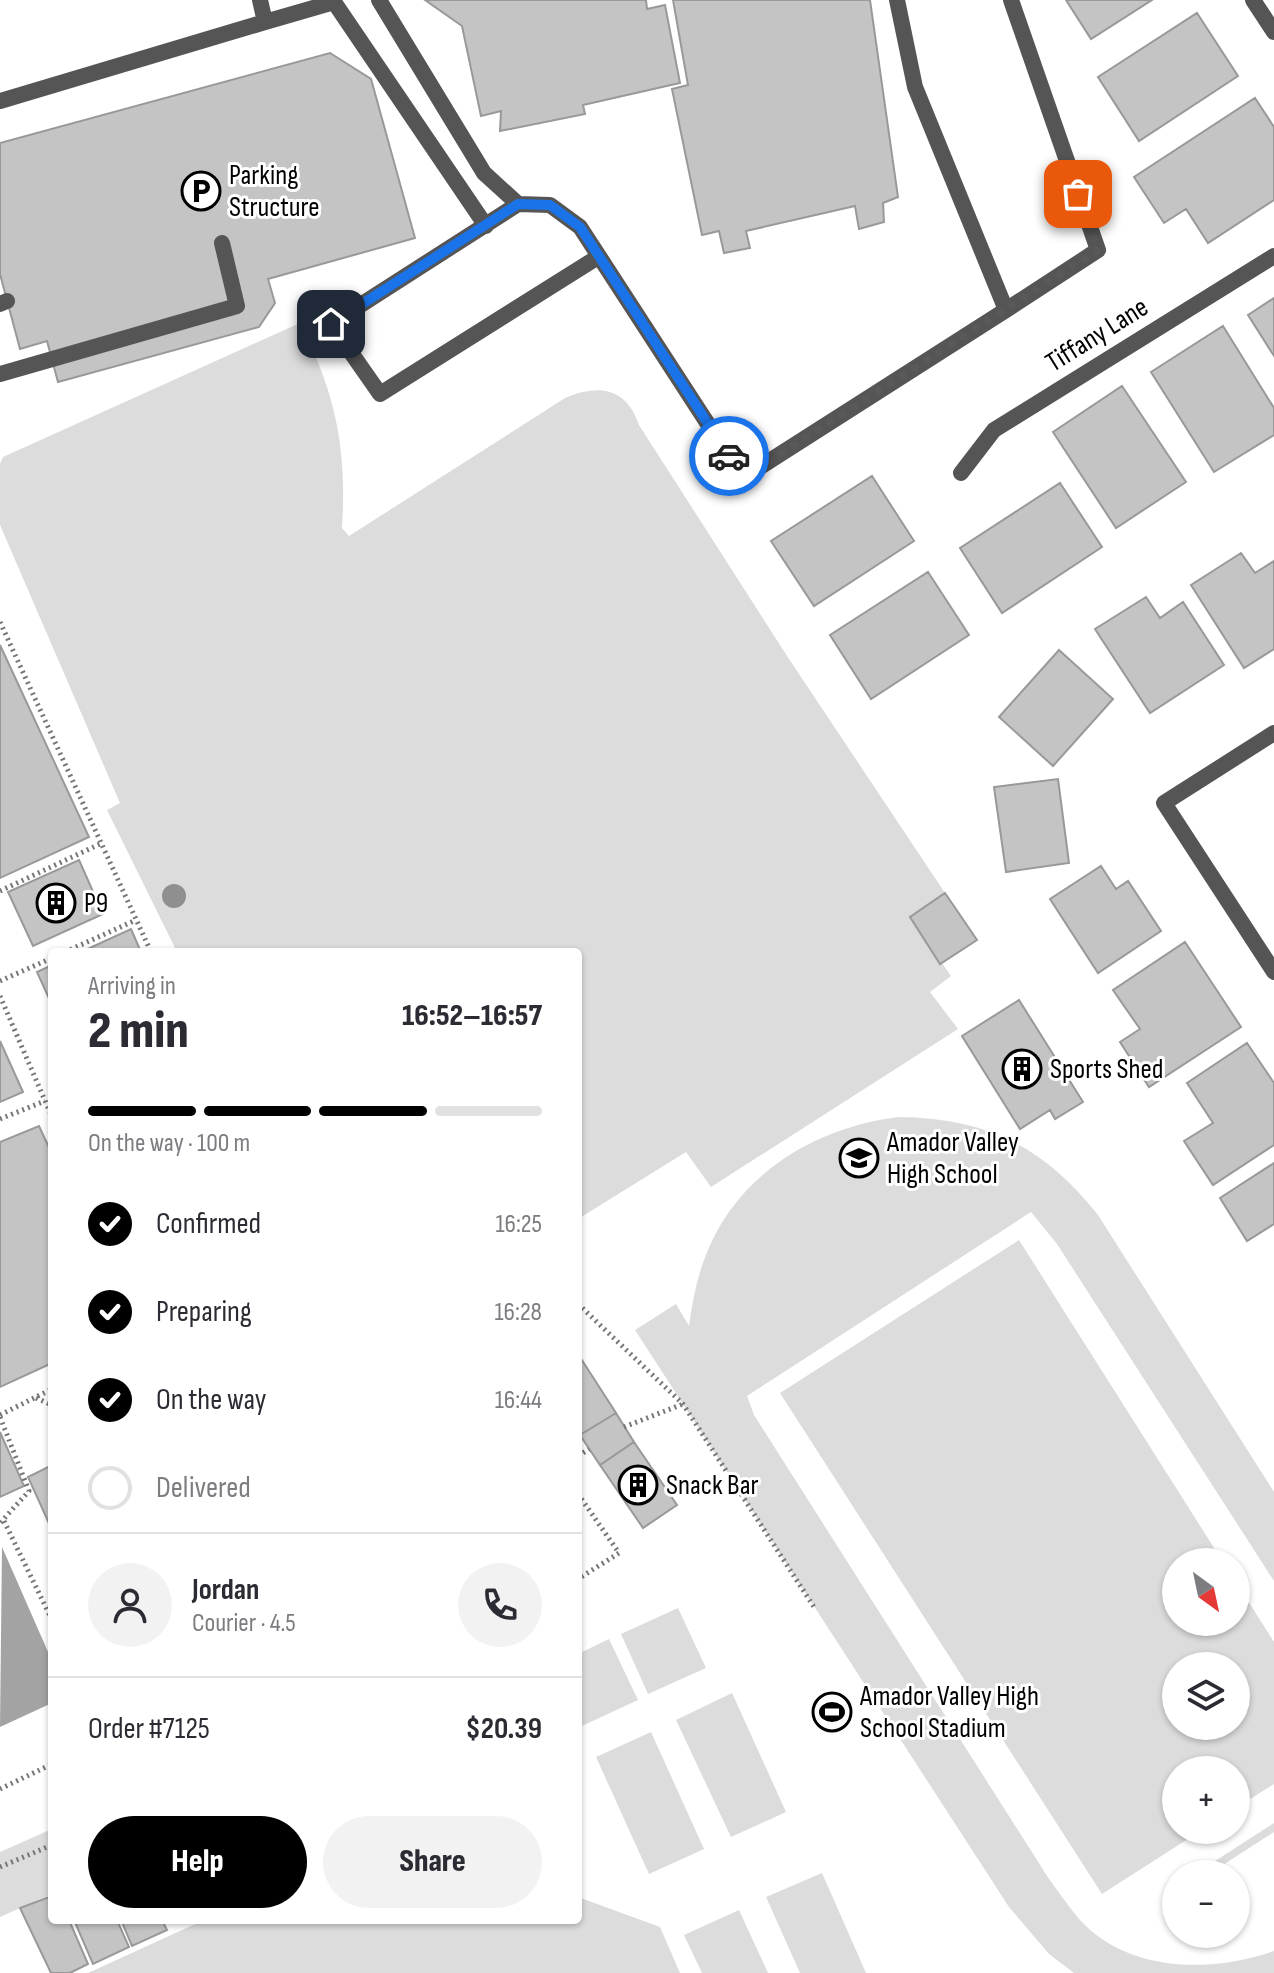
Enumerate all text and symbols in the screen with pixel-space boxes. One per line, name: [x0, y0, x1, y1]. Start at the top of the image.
place label: Parking Structure: [229, 159, 319, 224]
pin: [1044, 160, 1112, 228]
parking icon: Parking Structure: [180, 170, 222, 212]
icon: bag: [1056, 172, 1100, 216]
pin: [297, 290, 365, 358]
street label: Tiffany Lane: [1040, 291, 1154, 379]
icon: home: [309, 302, 353, 346]
courier: [689, 416, 769, 496]
icon: car: [707, 434, 751, 478]
building icon: P9: [35, 882, 77, 924]
place label: P9: [84, 887, 108, 920]
text: Arriving in: [88, 971, 176, 1002]
text: 16:52–16:57: [402, 998, 542, 1034]
text: 2 min: [88, 1000, 189, 1063]
building icon: Sports Shed: [1001, 1048, 1043, 1090]
place label: Sports Shed: [1050, 1053, 1163, 1086]
place label: Amador Valley High School: [886, 1126, 1019, 1191]
text: On the way · 100 m: [88, 1128, 250, 1159]
school or university icon: Amador Valley High School: [838, 1137, 880, 1179]
icon: check: [88, 1202, 132, 1246]
text: Confirmed: [156, 1206, 261, 1242]
text: 16:25: [495, 1209, 542, 1240]
icon: check: [88, 1290, 132, 1334]
text: Preparing: [156, 1294, 252, 1330]
text: 16:28: [494, 1297, 542, 1328]
icon: check: [88, 1378, 132, 1422]
text: On the way: [156, 1382, 266, 1418]
text: 16:44: [495, 1385, 542, 1416]
building icon: Snack Bar: [617, 1464, 659, 1506]
place label: Snack Bar: [666, 1469, 758, 1502]
text: Delivered: [156, 1470, 251, 1506]
north arrow: [1162, 1548, 1250, 1636]
map controls: [1162, 1548, 1250, 1948]
button: person: [88, 1563, 172, 1647]
button: phone: [458, 1563, 542, 1647]
text: Jordan: [192, 1572, 259, 1608]
text: Courier · 4.5: [192, 1608, 296, 1639]
button: layers: [1162, 1652, 1250, 1740]
place label: Amador Valley High School Stadium: [859, 1680, 1039, 1745]
sports icon: Amador Valley High School Stadium: [811, 1691, 853, 1733]
text: Order #7125: [88, 1711, 210, 1747]
text: $20.39: [465, 1711, 542, 1747]
button: +: [1162, 1756, 1250, 1844]
button: Help: [88, 1816, 307, 1908]
button: Share: [323, 1816, 542, 1908]
button: −: [1162, 1860, 1250, 1948]

